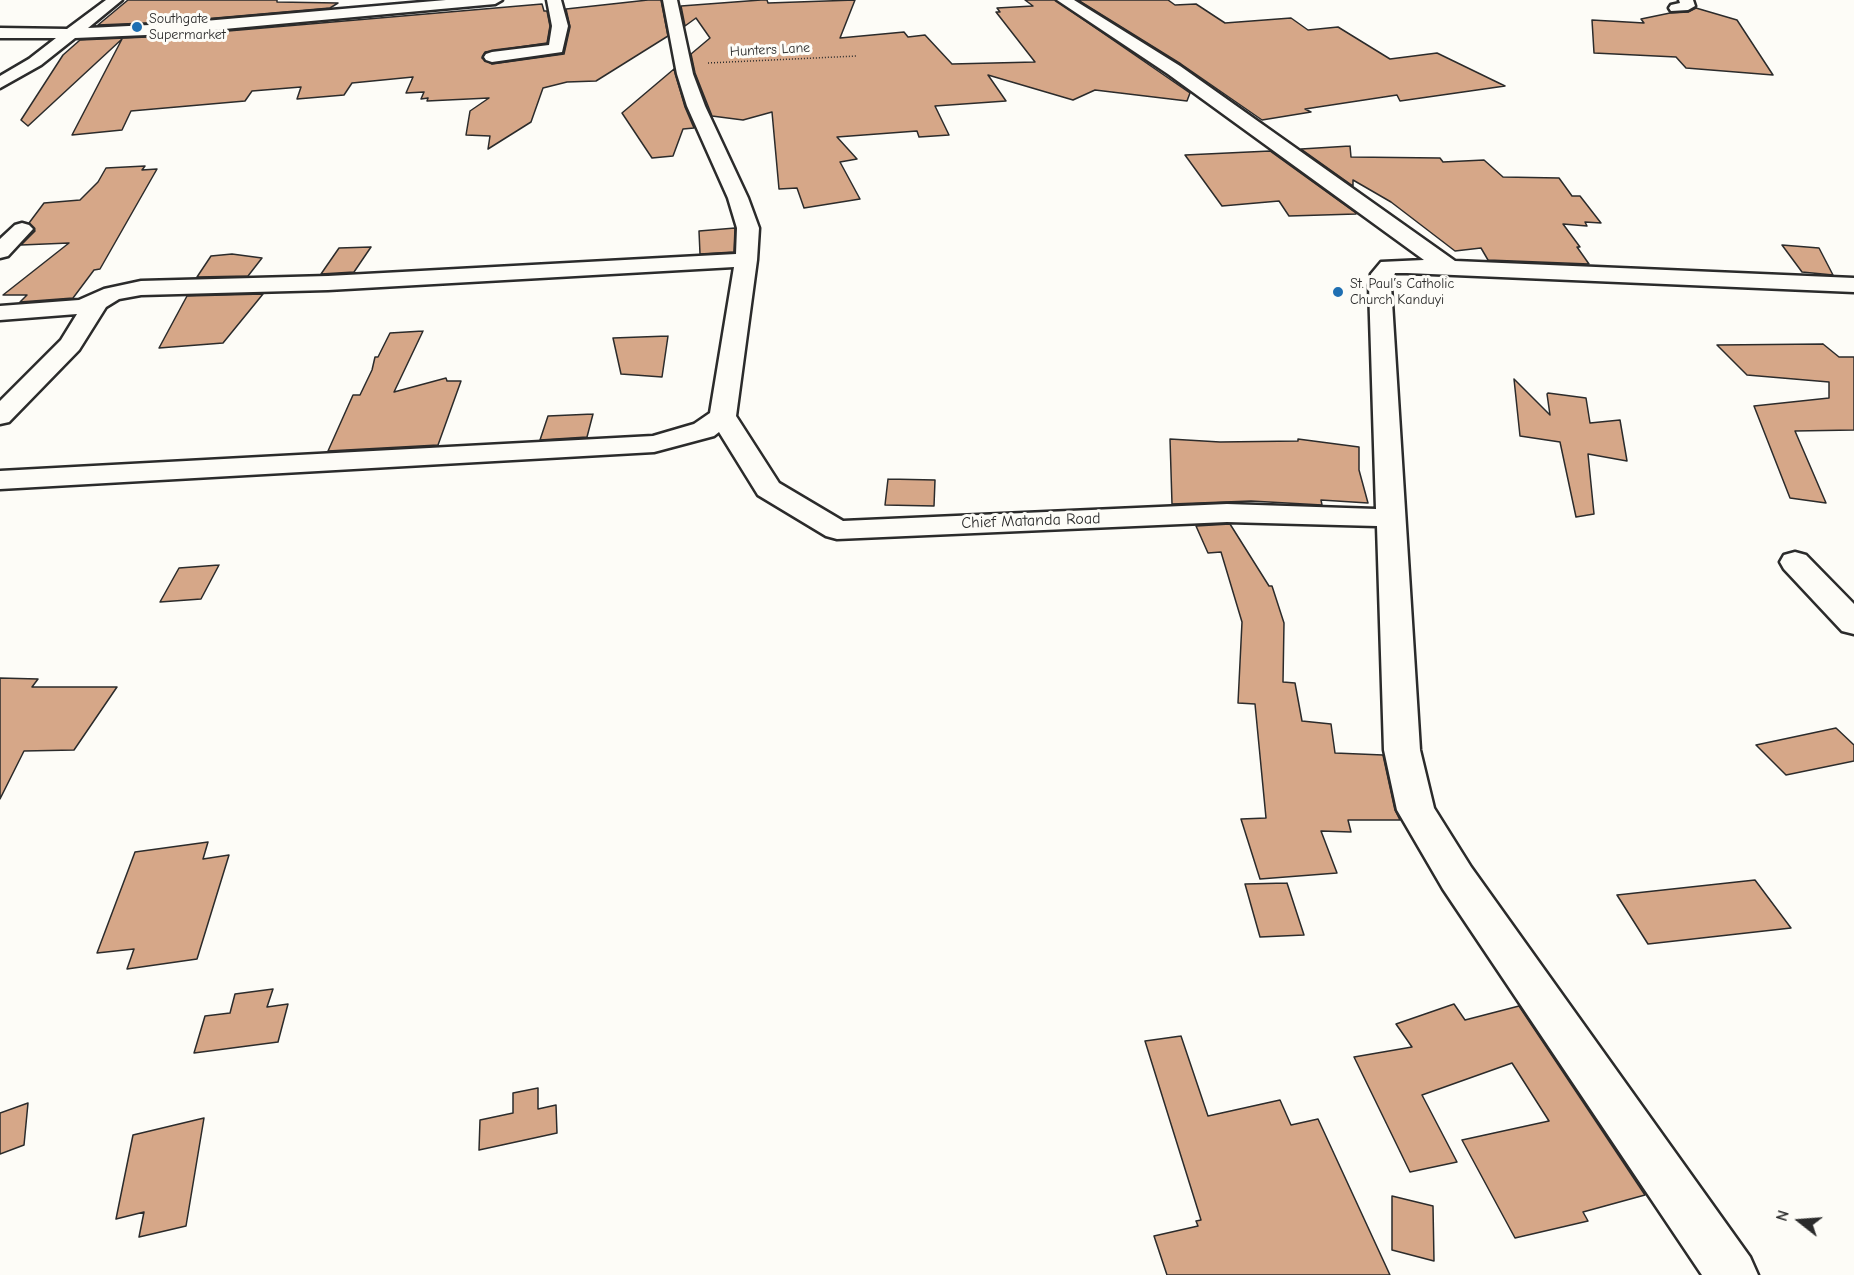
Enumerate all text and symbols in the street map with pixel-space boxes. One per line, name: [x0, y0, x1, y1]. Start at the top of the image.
place label: Southgate Supermarket: [149, 11, 226, 44]
marker: Southgate Supermarket: [130, 20, 144, 34]
street label: Hunters Lane: [729, 40, 811, 60]
place label: St. Paul's Catholic Church Kanduyi: [1350, 276, 1454, 308]
marker: St. Paul's Catholic Church Kanduyi: [1331, 285, 1345, 299]
street label: Chief Matanda Road: [961, 509, 1101, 533]
north arrow: [1770, 1191, 1830, 1251]
text: N: [1773, 1208, 1793, 1223]

